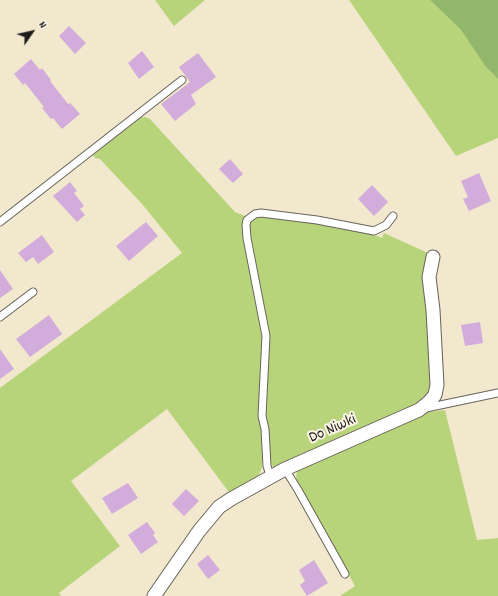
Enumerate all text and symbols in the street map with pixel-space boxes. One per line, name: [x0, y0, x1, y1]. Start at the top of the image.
north arrow: [12, 12, 52, 52]
text: N: [34, 19, 50, 32]
street label: Do Niwki: [306, 411, 360, 449]

